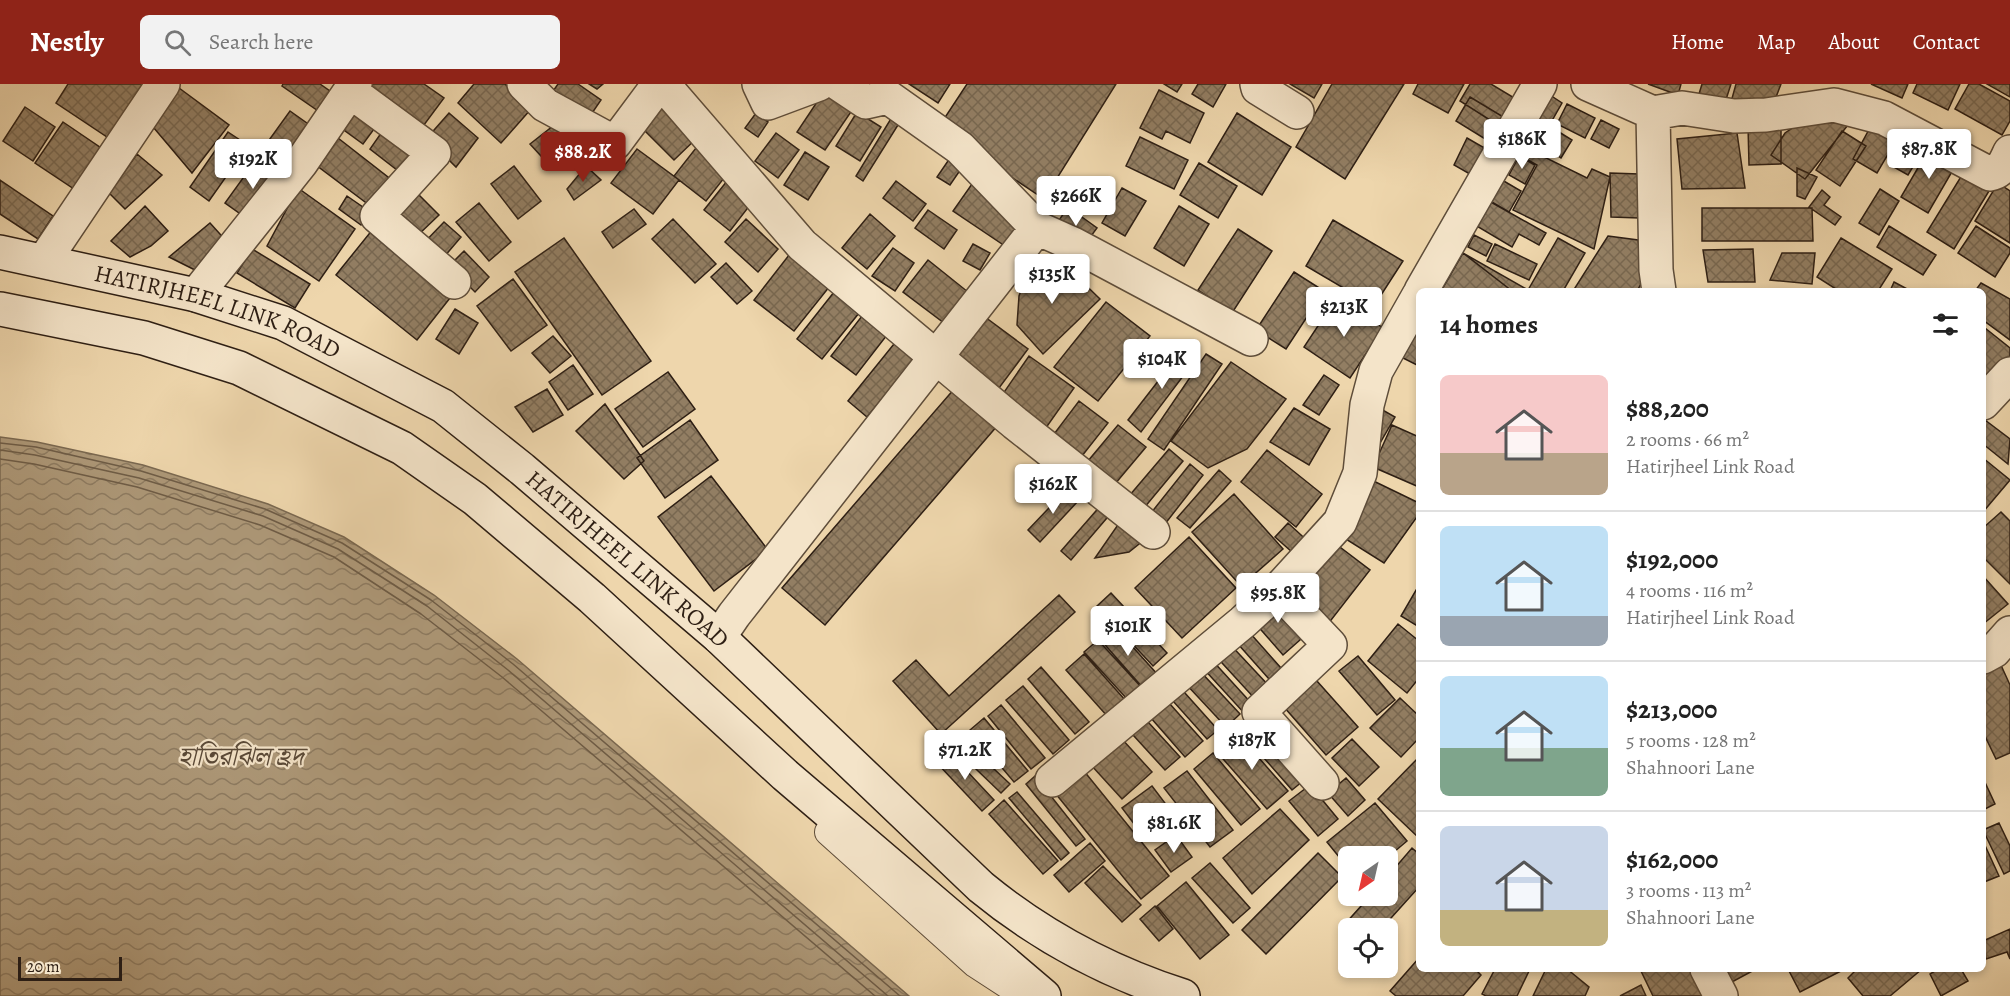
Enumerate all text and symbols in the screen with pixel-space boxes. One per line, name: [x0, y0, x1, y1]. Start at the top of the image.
search box: [140, 15, 560, 69]
text: Nestly: [30, 23, 104, 61]
icon: search: [161, 26, 194, 59]
text: Search here: [209, 27, 313, 57]
text: Home: [1671, 28, 1724, 56]
text: Map: [1757, 28, 1795, 56]
text: About: [1828, 28, 1880, 56]
text: Contact: [1913, 28, 1980, 56]
pin: $186K: [1480, 119, 1564, 170]
text: $186K: [1498, 125, 1546, 152]
pin: $87.8K: [1880, 129, 1978, 180]
pin: $88.2K: [534, 132, 632, 183]
text: $87.8K: [1901, 135, 1957, 162]
text: $88.2K: [555, 138, 611, 165]
pin: $192K: [211, 139, 295, 190]
text: $192K: [229, 145, 277, 172]
pin: $266K: [1034, 176, 1118, 227]
text: $266K: [1051, 182, 1101, 209]
pin: $135K: [1010, 254, 1094, 305]
street label: HATIRJHEEL LINK ROAD: [91, 257, 346, 366]
text: $135K: [1029, 260, 1075, 287]
pin: $213K: [1302, 287, 1386, 338]
text: $213K: [1320, 293, 1368, 320]
text: 14 homes: [1440, 307, 1538, 342]
icon: filters: [1929, 308, 1962, 341]
pin: $104K: [1120, 339, 1204, 390]
text: $104K: [1137, 345, 1187, 372]
text: $88,200: [1626, 391, 1709, 426]
icon: home: [1488, 399, 1560, 471]
text: 2 rooms · 66 m²: [1626, 426, 1749, 453]
text: Hatirjheel Link Road: [1626, 453, 1795, 480]
street label: HATIRJHEEL LINK ROAD: [519, 463, 736, 655]
pin: $162K: [1011, 464, 1095, 515]
text: $162K: [1029, 470, 1077, 497]
text: $192,000: [1626, 542, 1718, 577]
icon: home: [1488, 550, 1560, 622]
pin: $95.8K: [1229, 573, 1327, 624]
text: 4 rooms · 116 m²: [1626, 577, 1753, 604]
text: $95.8K: [1250, 579, 1306, 606]
text: Hatirjheel Link Road: [1626, 604, 1795, 631]
pin: $101K: [1086, 606, 1170, 657]
text: $101K: [1105, 612, 1151, 639]
text: $213,000: [1626, 692, 1717, 727]
icon: home: [1488, 700, 1560, 772]
pin: $187K: [1210, 720, 1294, 771]
text: $187K: [1228, 726, 1276, 753]
text: 5 rooms · 128 m²: [1626, 727, 1756, 754]
pin: $71.2K: [916, 730, 1014, 781]
text: $71.2K: [938, 736, 992, 763]
water label: হাতিরঝিল হ্রদ: [178, 739, 308, 774]
text: Shahnoori Lane: [1626, 754, 1755, 781]
pin: $81.6K: [1125, 803, 1223, 854]
text: $81.6K: [1147, 809, 1201, 836]
text: $162,000: [1626, 842, 1718, 877]
north arrow: [1338, 846, 1398, 906]
map controls: [1338, 846, 1398, 978]
icon: home: [1488, 850, 1560, 922]
text: 3 rooms · 113 m²: [1626, 877, 1751, 904]
text: Shahnoori Lane: [1626, 904, 1755, 931]
button: locate: [1338, 918, 1398, 978]
scale bar: [18, 954, 122, 982]
text: 20 m: [27, 956, 60, 978]

